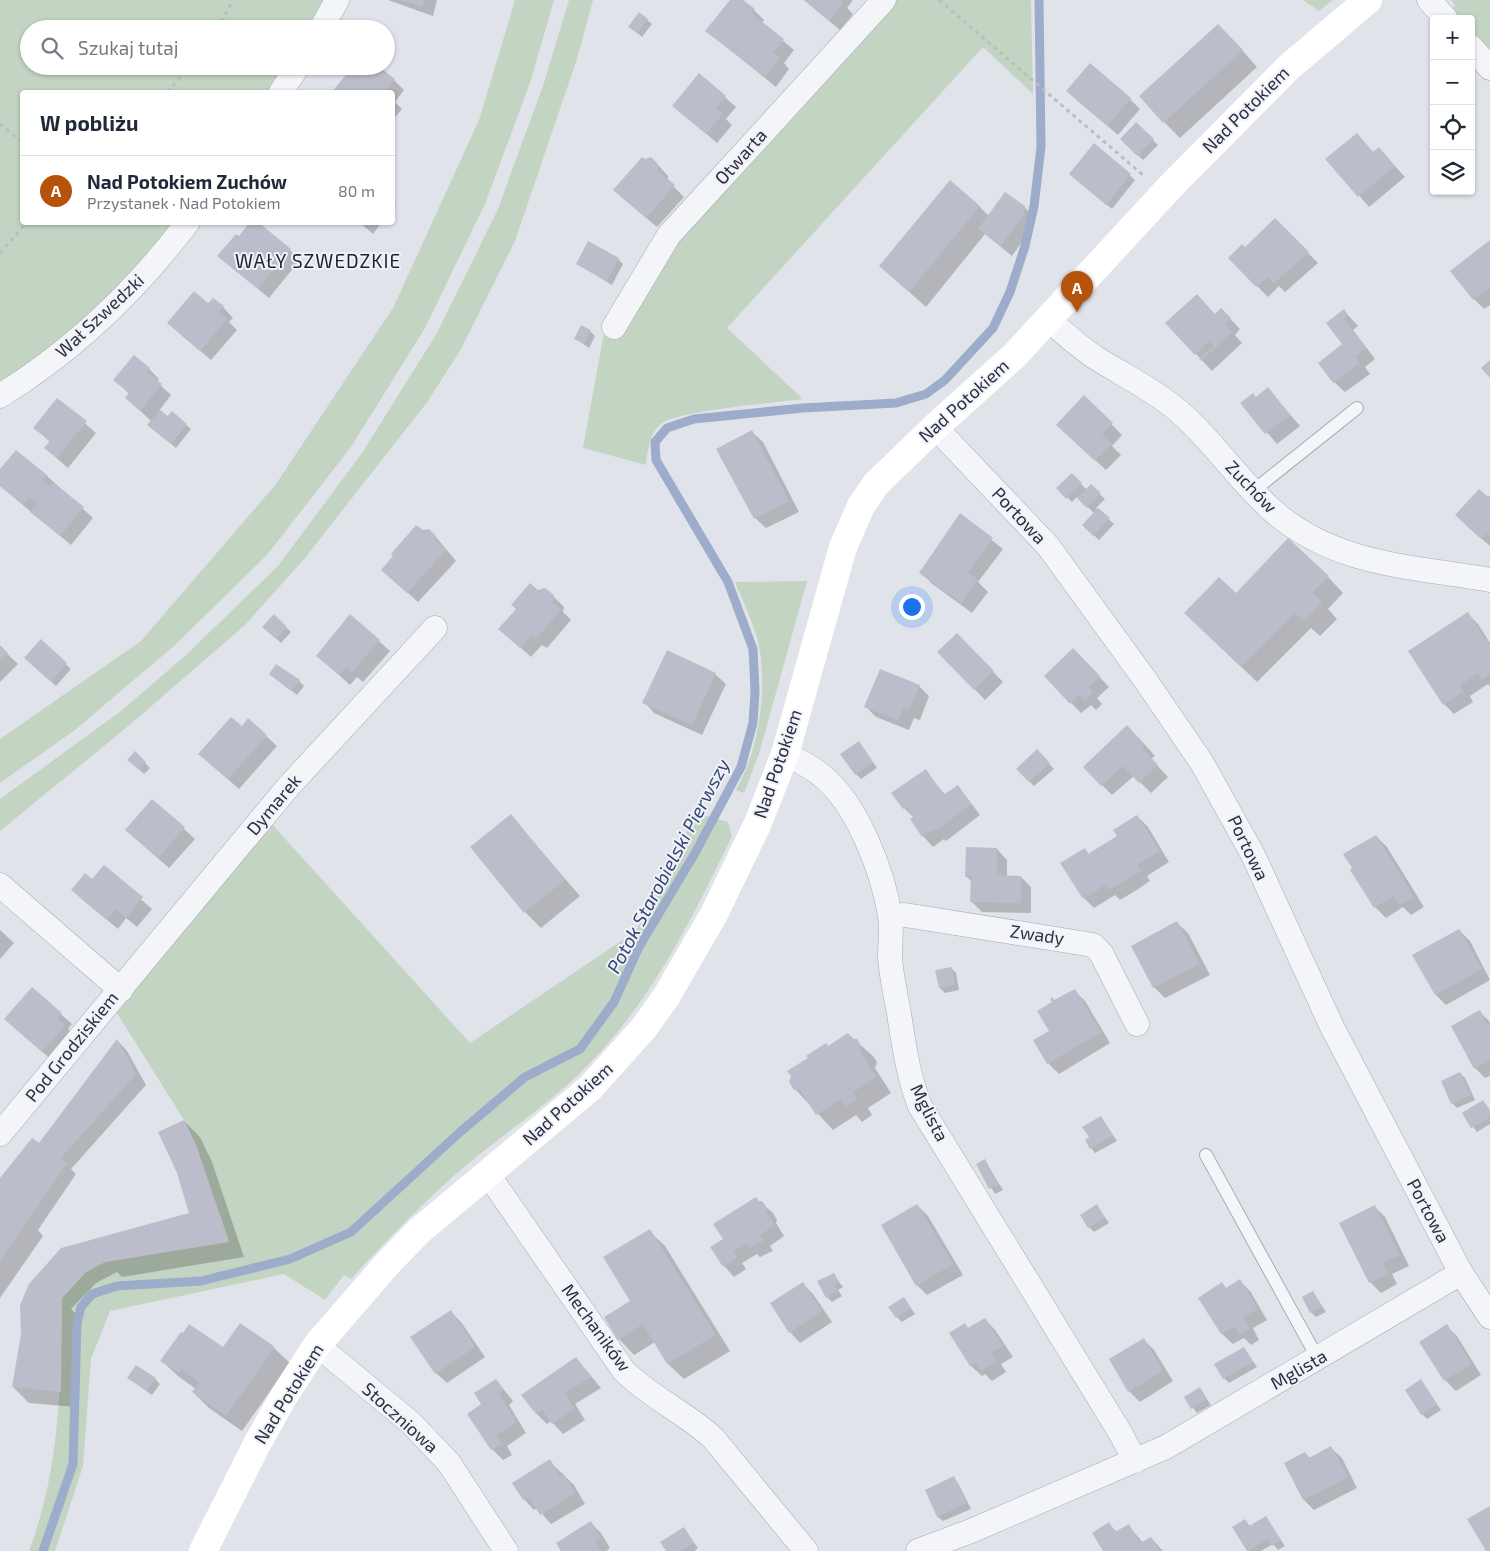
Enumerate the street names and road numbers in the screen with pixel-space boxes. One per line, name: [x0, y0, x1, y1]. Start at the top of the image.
street label: Nad Potokiem: [1197, 61, 1293, 157]
street label: Otwarta: [709, 124, 771, 189]
street label: Wał Szwedzki: [51, 269, 148, 362]
street label: Nad Potokiem: [914, 354, 1013, 446]
street label: Zuchów: [1221, 455, 1282, 517]
street label: Portowa: [988, 482, 1052, 548]
street label: Nad Potokiem: [748, 706, 806, 821]
street label: Dymarek: [241, 769, 305, 839]
street label: Portowa: [1224, 811, 1274, 884]
street label: Zwady: [1009, 919, 1066, 949]
street label: Pod Grodziskiem: [20, 987, 122, 1106]
street label: Nad Potokiem: [518, 1057, 617, 1149]
street label: Mglista: [906, 1080, 954, 1145]
street label: Portowa: [1403, 1175, 1455, 1246]
street label: Mechaników: [558, 1279, 636, 1376]
street label: Nad Potokiem: [249, 1339, 328, 1448]
street label: Mglista: [1266, 1344, 1331, 1394]
street label: Stoczniowa: [358, 1377, 443, 1457]

